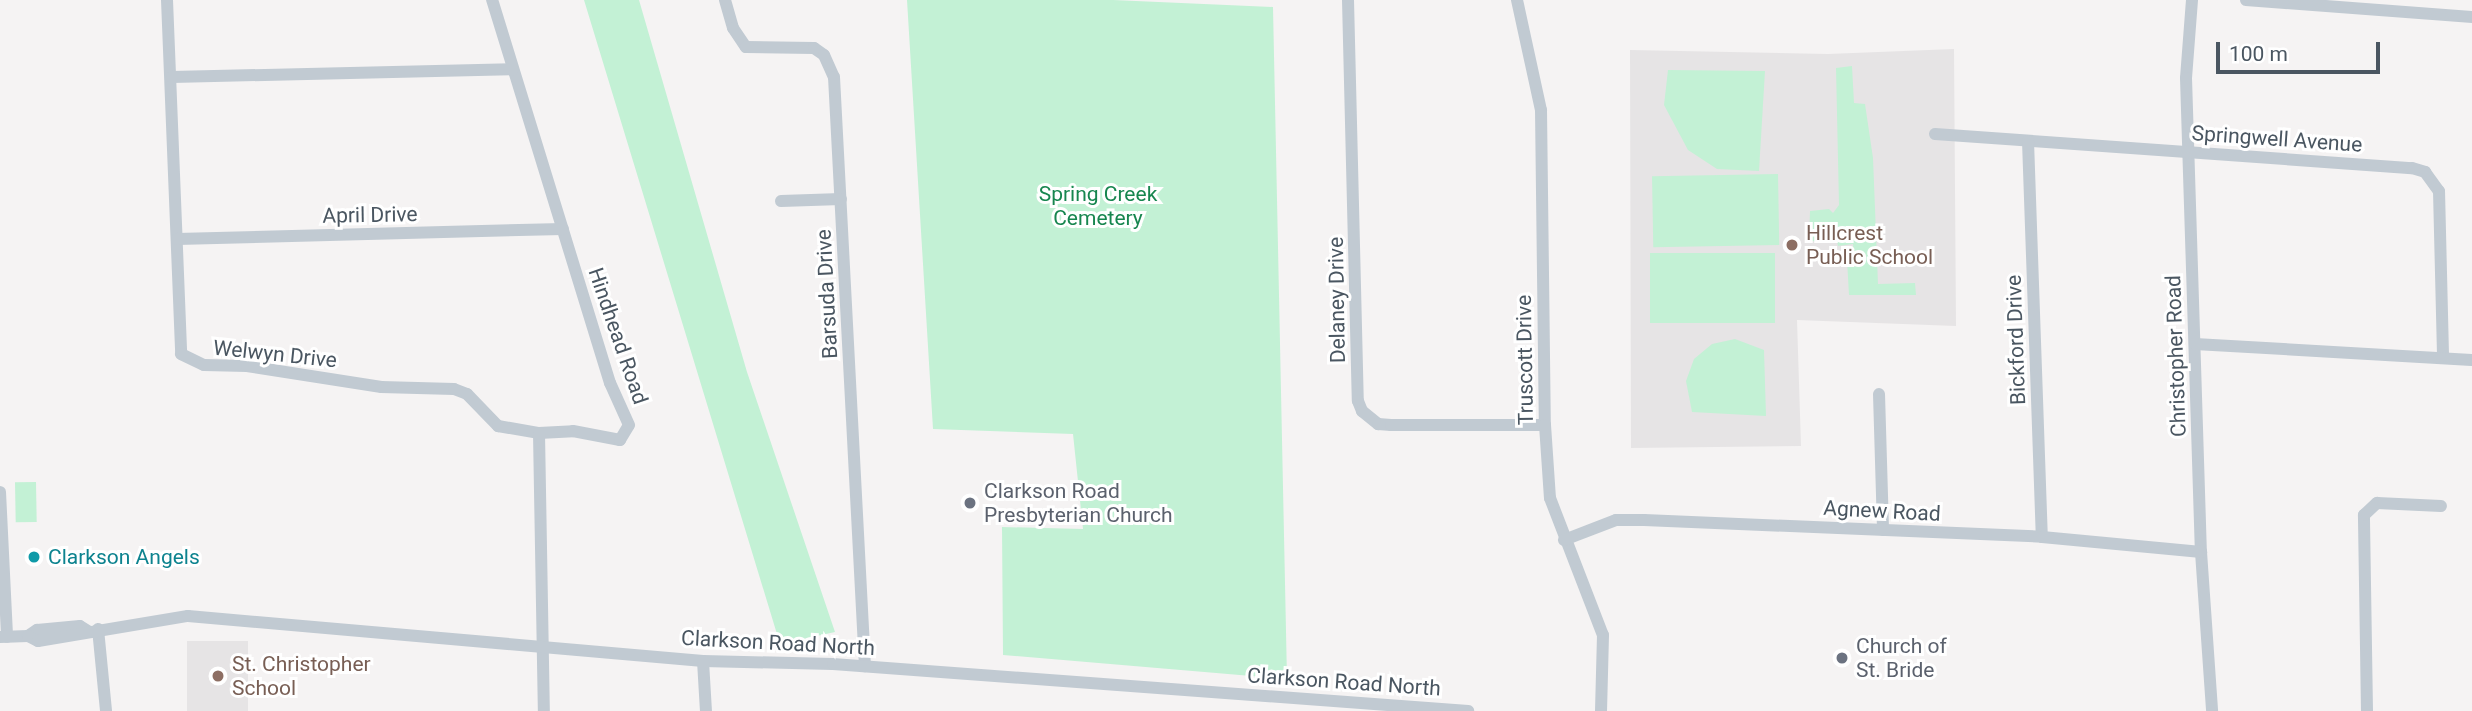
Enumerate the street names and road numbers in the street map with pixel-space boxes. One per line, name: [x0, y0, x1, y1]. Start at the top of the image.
street label: Springwell Avenue: [2191, 120, 2363, 158]
street label: April Drive: [322, 202, 418, 228]
street label: Barsuda Drive: [811, 229, 843, 359]
street label: Delaney Drive: [1323, 237, 1351, 363]
street label: Hindhead Road: [583, 264, 653, 408]
street label: Bickford Drive: [2001, 274, 2031, 406]
street label: Christopher Road: [2161, 275, 2191, 437]
street label: Truscott Drive: [1511, 295, 1539, 425]
street label: Welwyn Drive: [212, 335, 338, 373]
street label: Agnew Road: [1823, 495, 1941, 527]
street label: Clarkson Road North: [680, 625, 876, 661]
street label: Clarkson Road North: [1246, 663, 1442, 701]

